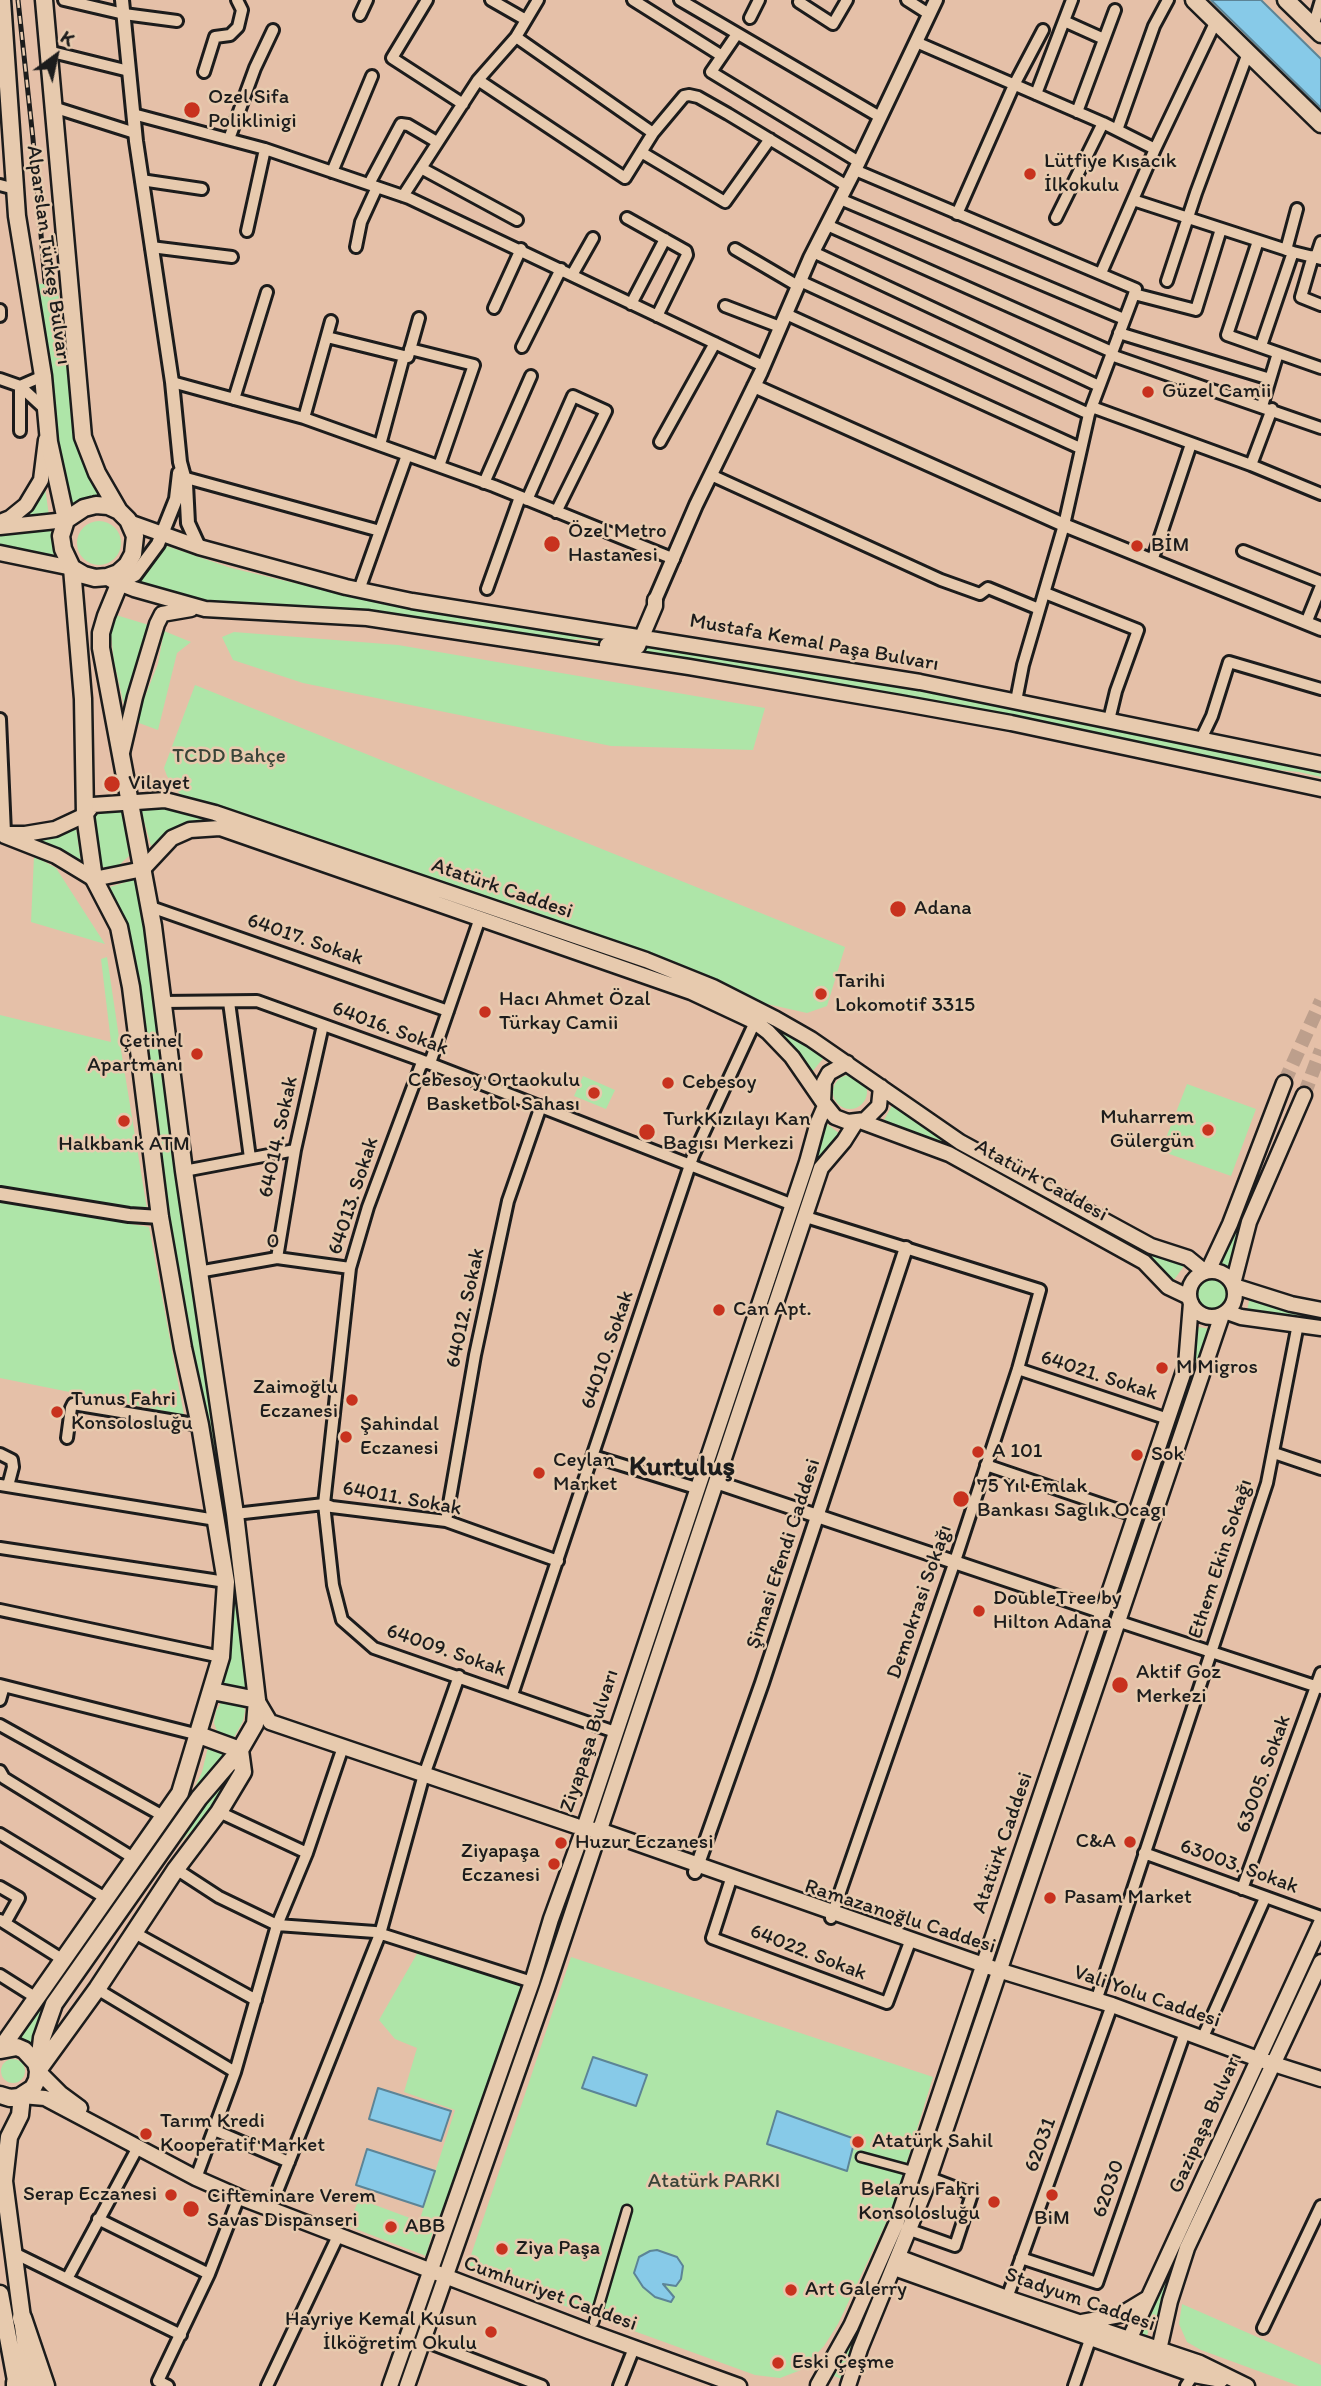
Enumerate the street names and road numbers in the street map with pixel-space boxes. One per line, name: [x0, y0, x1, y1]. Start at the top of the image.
street label: Alparslan Türkeş Bulvarı: [20, 144, 76, 366]
street label: Mustafa Kemal Paşa Bulvarı: [687, 609, 941, 677]
street label: Atatürk Caddesi: [428, 853, 576, 925]
street label: 64017. Sokak: [244, 908, 366, 972]
street label: 64016. Sokak: [328, 996, 452, 1062]
street label: 64014. Sokak: [254, 1074, 304, 1200]
street label: 64013. Sokak: [323, 1134, 385, 1258]
street label: Atatürk Caddesi: [970, 1134, 1112, 1228]
street label: 0: [266, 1229, 280, 1255]
street label: 64012. Sokak: [441, 1246, 491, 1370]
street label: 64010. Sokak: [576, 1287, 640, 1413]
street label: 64021. Sokak: [1037, 1345, 1161, 1407]
street label: Şimasi Efendi Caddesi: [741, 1456, 827, 1652]
street label: 64011. Sokak: [340, 1476, 464, 1522]
street label: Ethem Ekin Sokağı: [1183, 1476, 1259, 1642]
street label: Demokrasi Sokağı: [882, 1522, 958, 1682]
street label: 64009. Sokak: [383, 1619, 509, 1683]
street label: Ziyapaşa Bulvarı: [555, 1666, 625, 1816]
street label: 63005. Sokak: [1231, 1712, 1297, 1836]
street label: Atatürk Caddesi: [967, 1769, 1039, 1917]
street label: 63003. Sokak: [1176, 1834, 1302, 1900]
street label: Ramazanoğlu Caddesi: [801, 1874, 999, 1960]
street label: 64022. Sokak: [746, 1919, 870, 1987]
street label: Vali Yolu Caddesi: [1070, 1960, 1224, 2034]
street label: Gazipaşa Bulvarı: [1164, 2049, 1248, 2197]
street label: 62031: [1020, 2114, 1062, 2176]
street label: 62030: [1087, 2157, 1131, 2221]
street label: Cumhuriyet Caddesi: [460, 2251, 640, 2337]
street label: Stadyum Caddesi: [1001, 2262, 1159, 2338]

